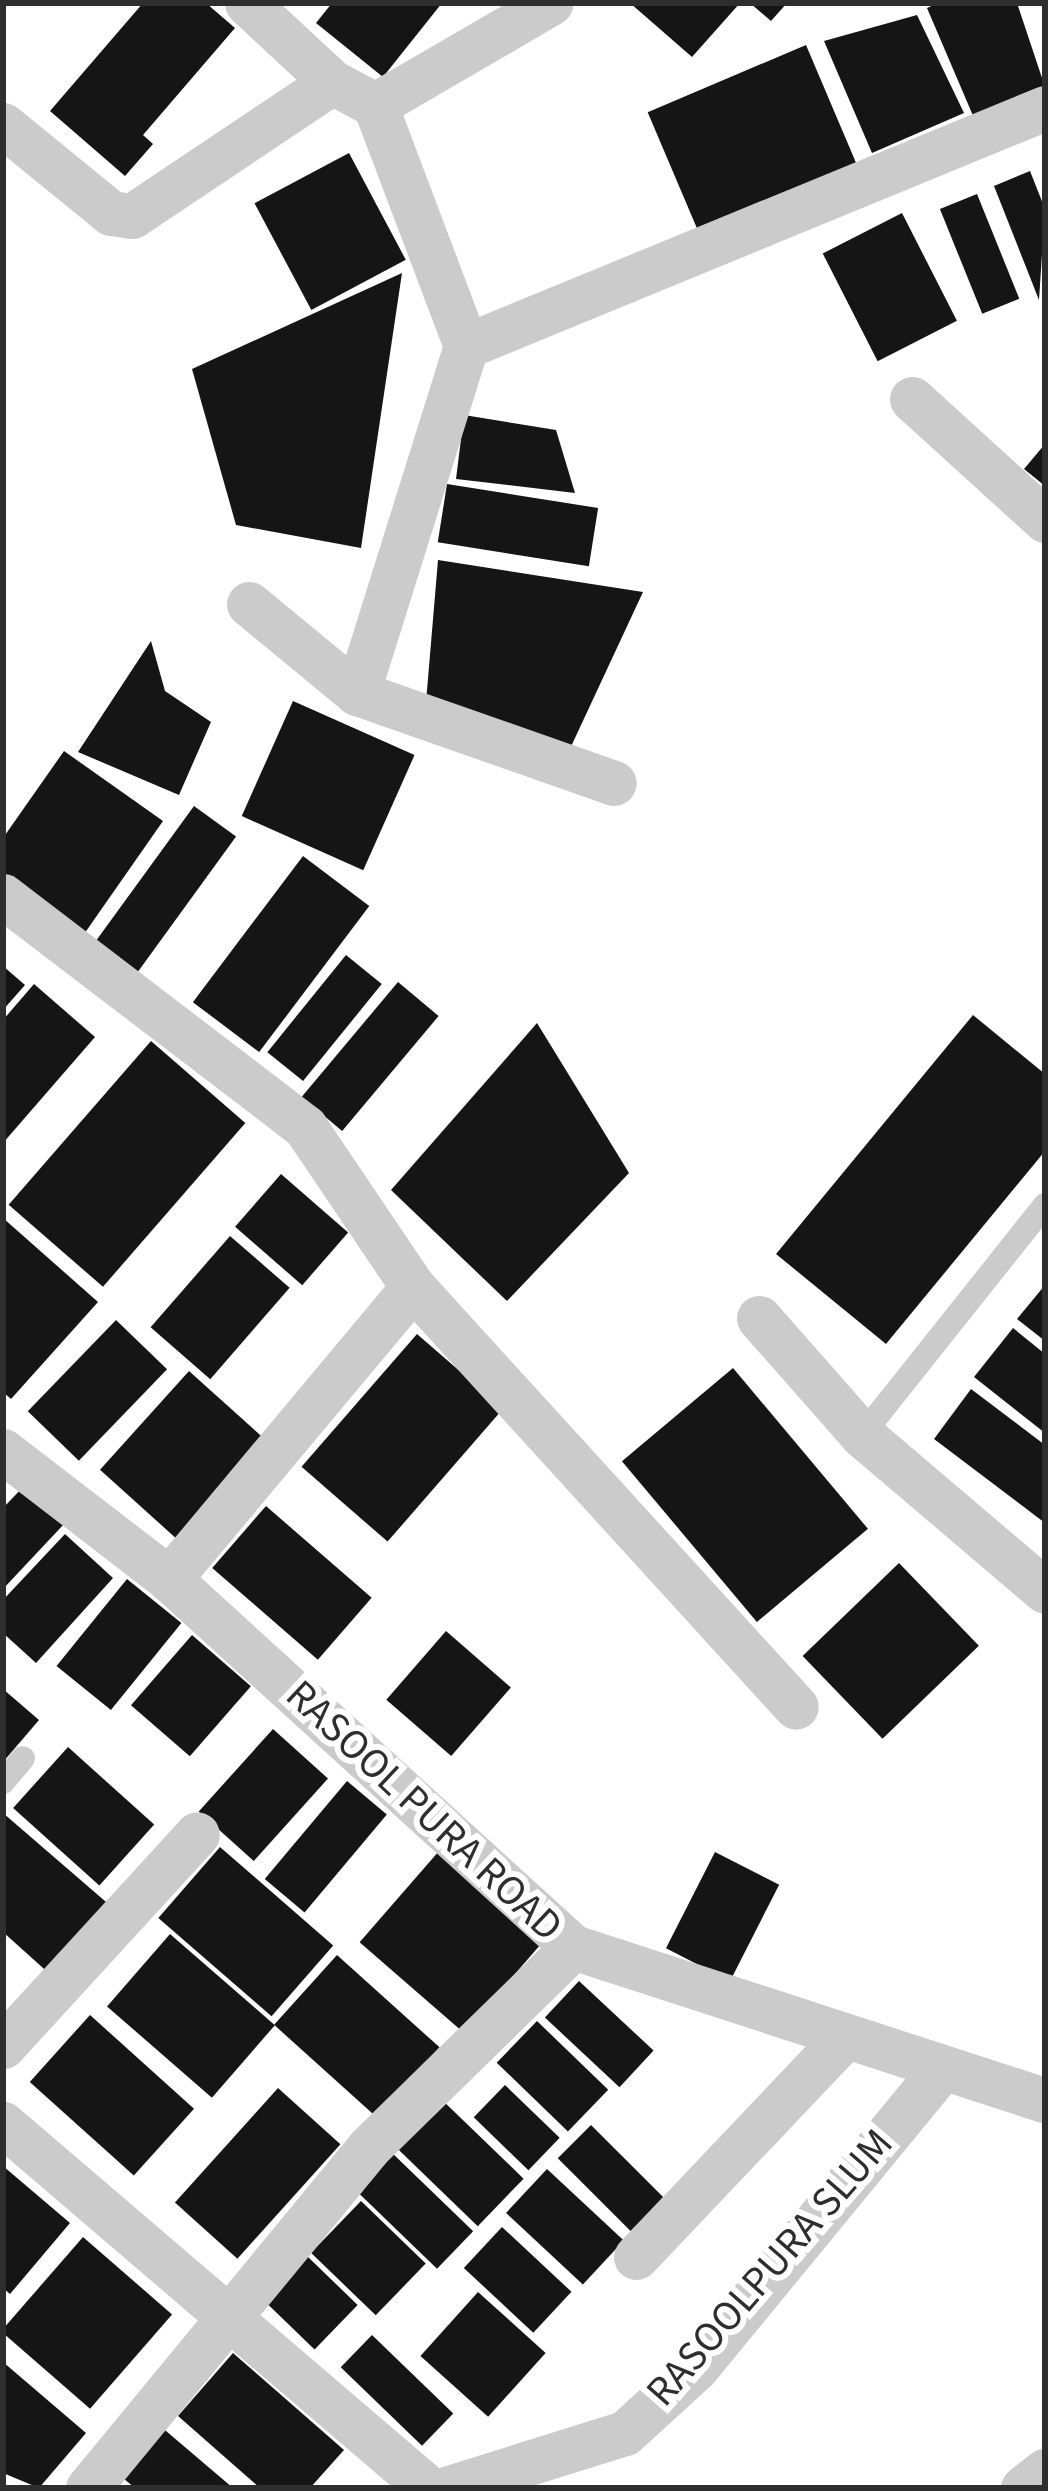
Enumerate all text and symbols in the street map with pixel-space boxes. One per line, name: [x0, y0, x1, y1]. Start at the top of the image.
street label: RASOOL PURA ROAD: [275, 1670, 573, 1952]
street label: RASOOLPURA SLUM: [636, 2119, 904, 2417]

